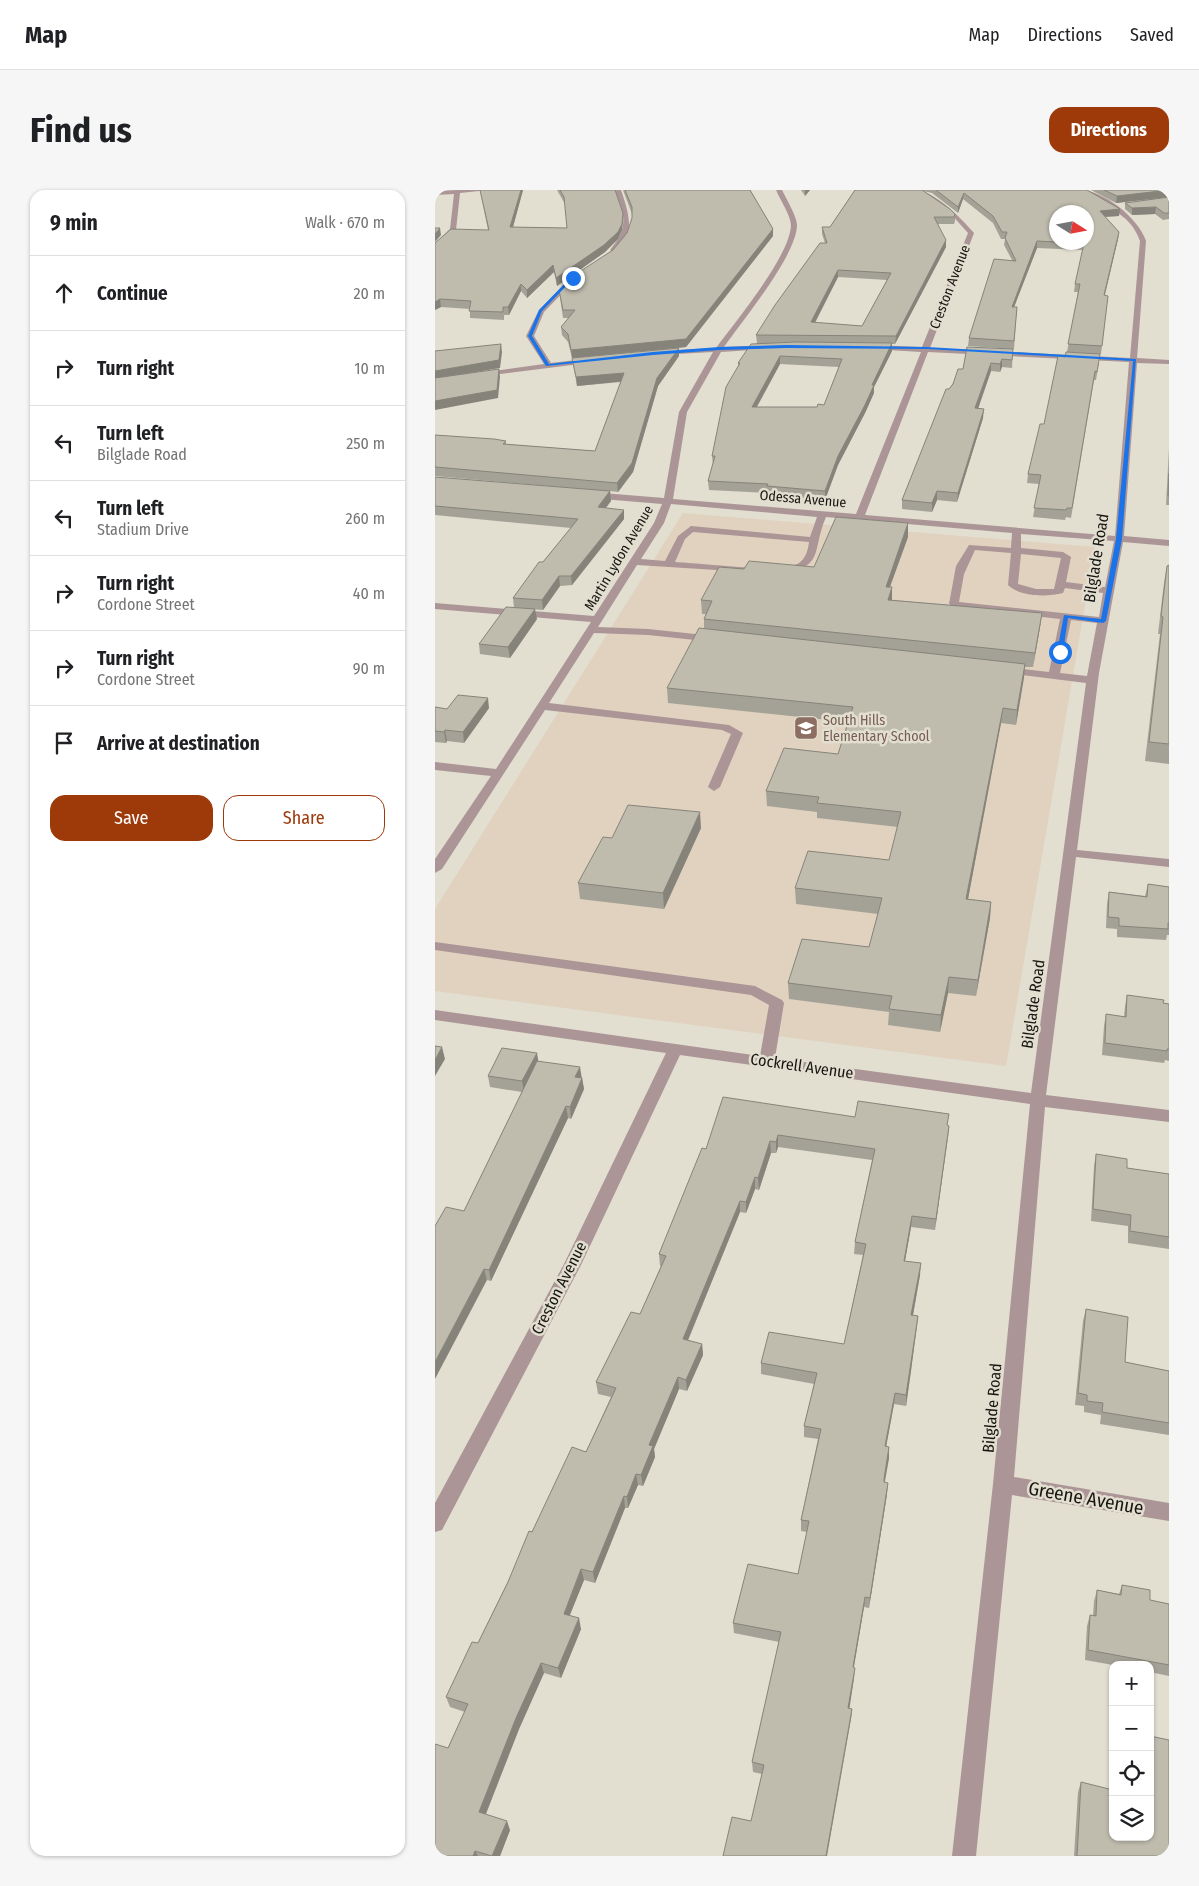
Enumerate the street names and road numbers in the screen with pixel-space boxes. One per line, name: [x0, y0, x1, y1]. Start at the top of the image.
street label: Creston Avenue: [926, 242, 974, 331]
street label: Odessa Avenue: [759, 487, 847, 511]
street label: Martin Lydon Avenue: [581, 502, 657, 614]
street label: Bilglade Road: [1080, 512, 1112, 604]
street label: Bilglade Road: [1017, 958, 1049, 1050]
street label: Cockrell Avenue: [749, 1049, 855, 1083]
street label: Creston Avenue: [528, 1238, 591, 1338]
street label: Bilglade Road: [979, 1362, 1005, 1454]
street label: Greene Avenue: [1027, 1477, 1145, 1519]

